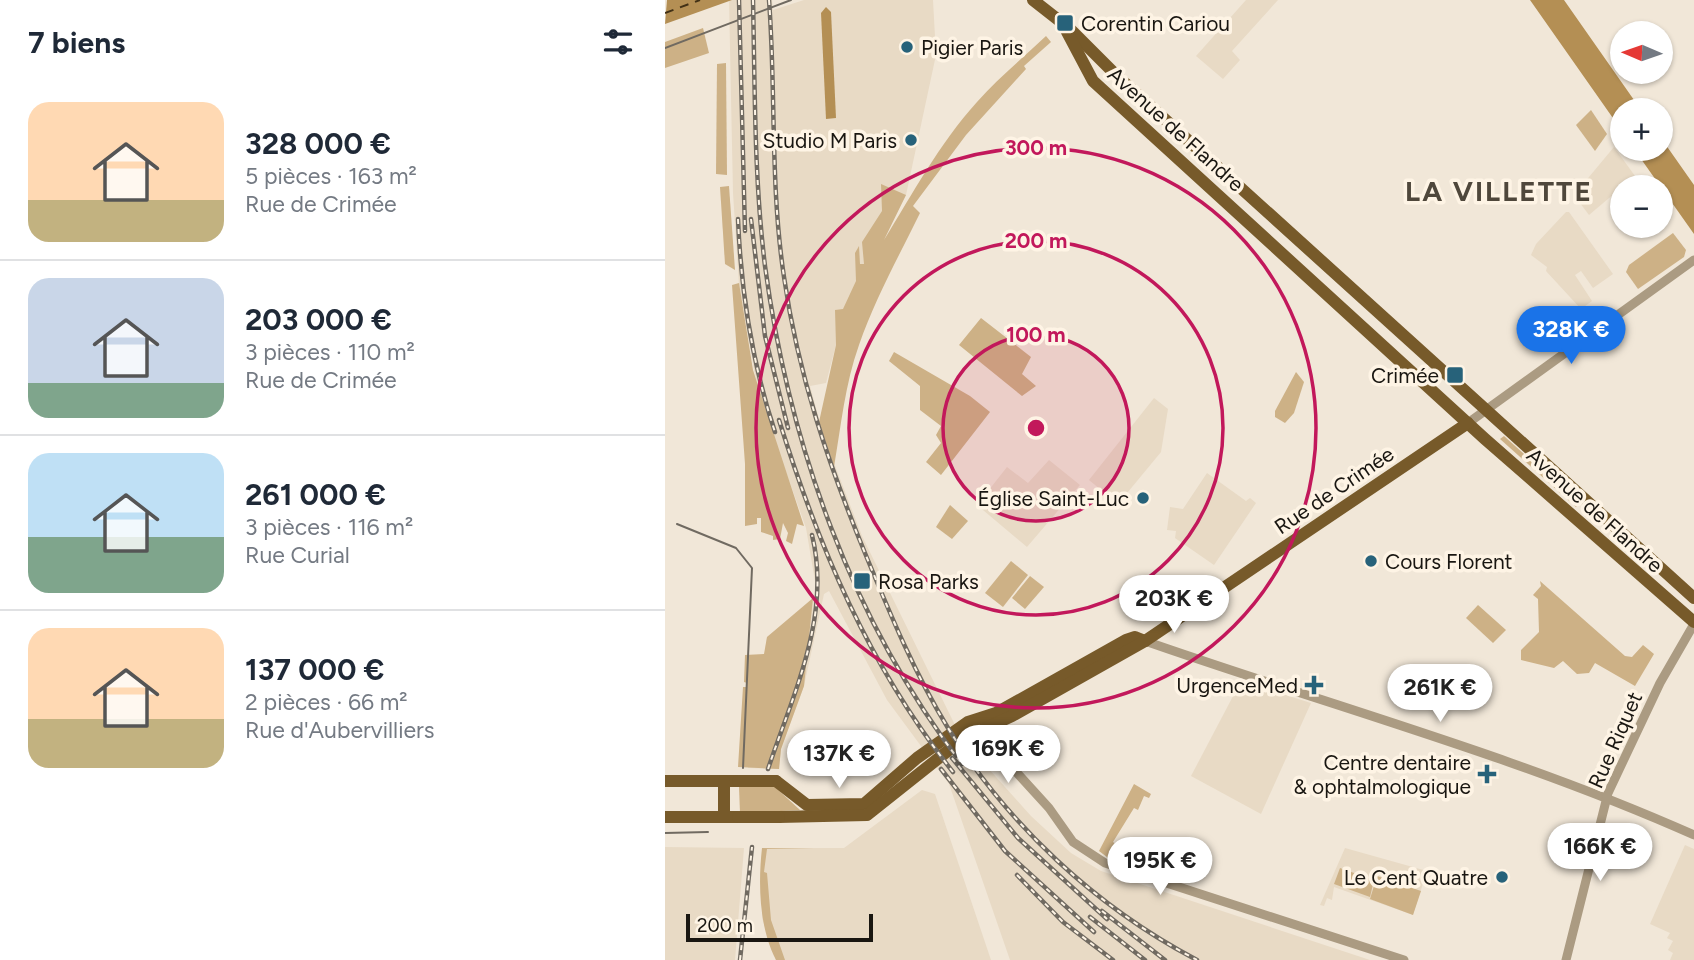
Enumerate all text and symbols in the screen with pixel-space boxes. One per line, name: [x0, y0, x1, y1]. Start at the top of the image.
place label: Corentin Cariou: [1081, 11, 1230, 36]
marker: Corentin Cariou: [1055, 13, 1075, 33]
north arrow: [1610, 21, 1673, 84]
map controls: [1610, 21, 1673, 238]
icon: filters: [599, 23, 637, 61]
text: 7 biens: [28, 24, 125, 61]
place label: Pigier Paris: [921, 35, 1023, 60]
marker: Pigier Paris: [899, 39, 915, 55]
street label: Avenue de Flandre: [1103, 61, 1249, 197]
button: +: [1610, 98, 1673, 161]
text: 328 000 €: [245, 125, 391, 162]
place label: Studio M Paris: [763, 128, 897, 153]
icon: home: [84, 130, 168, 214]
marker: Studio M Paris: [903, 132, 919, 148]
text: 300 m: [1005, 135, 1067, 160]
text: 5 pièces · 163 m²: [245, 162, 417, 190]
district label: LA VILLETTE: [1405, 174, 1593, 208]
button: −: [1610, 175, 1673, 238]
text: Rue de Crimée: [245, 190, 397, 218]
text: 200 m: [1005, 228, 1067, 253]
text: 203 000 €: [245, 301, 392, 338]
icon: home: [84, 306, 168, 390]
pin: 328K €: [1514, 306, 1628, 366]
text: 328K €: [1533, 315, 1609, 343]
text: 100 m: [1006, 322, 1066, 347]
text: 3 pièces · 110 m²: [245, 338, 415, 366]
place label: Crimée: [1371, 363, 1439, 388]
marker: Crimée: [1445, 365, 1465, 385]
text: Rue de Crimée: [245, 366, 397, 394]
centre of rings: [1024, 416, 1048, 440]
street label: Rue de Crimée: [1270, 441, 1398, 539]
street label: Avenue de Flandre: [1522, 442, 1668, 578]
text: 261 000 €: [245, 476, 386, 513]
icon: home: [84, 481, 168, 565]
place label: Église Saint-Luc: [977, 486, 1129, 511]
marker: Église Saint-Luc: [1135, 490, 1151, 506]
text: 3 pièces · 116 m²: [245, 513, 413, 541]
text: Rue Curial: [245, 541, 350, 569]
place label: Cours Florent: [1385, 549, 1513, 574]
marker: Cours Florent: [1363, 553, 1379, 569]
place label: Rosa Parks: [878, 569, 979, 594]
marker: Rosa Parks: [852, 571, 872, 591]
pin: 203K €: [1117, 576, 1231, 635]
text: 203K €: [1135, 584, 1213, 612]
text: 137 000 €: [245, 651, 384, 688]
icon: home: [84, 656, 168, 740]
pin: 261K €: [1383, 664, 1497, 724]
place label: UrgenceMed: [1176, 673, 1298, 698]
text: 261K €: [1403, 673, 1477, 701]
marker: UrgenceMed: [1304, 675, 1324, 695]
text: 2 pièces · 66 m²: [245, 688, 408, 716]
street label: Rue Riquet: [1583, 688, 1647, 792]
text: Rue d'Aubervilliers: [245, 716, 435, 744]
pin: 169K €: [951, 726, 1065, 785]
pin: 137K €: [782, 730, 896, 790]
text: 169K €: [971, 734, 1045, 762]
text: 137K €: [803, 739, 875, 767]
place label: Centre dentaire & ophtalmologique: [1293, 750, 1471, 799]
marker: Centre dentaire & ophtalmologique: [1477, 764, 1497, 784]
pin: 166K €: [1543, 824, 1657, 883]
text: 166K €: [1563, 832, 1637, 860]
pin: 195K €: [1103, 838, 1217, 897]
text: 195K €: [1123, 846, 1197, 874]
place label: Le Cent Quatre: [1344, 865, 1488, 890]
marker: Le Cent Quatre: [1494, 869, 1510, 885]
scale bar: [686, 911, 873, 943]
text: 200 m: [697, 914, 753, 937]

